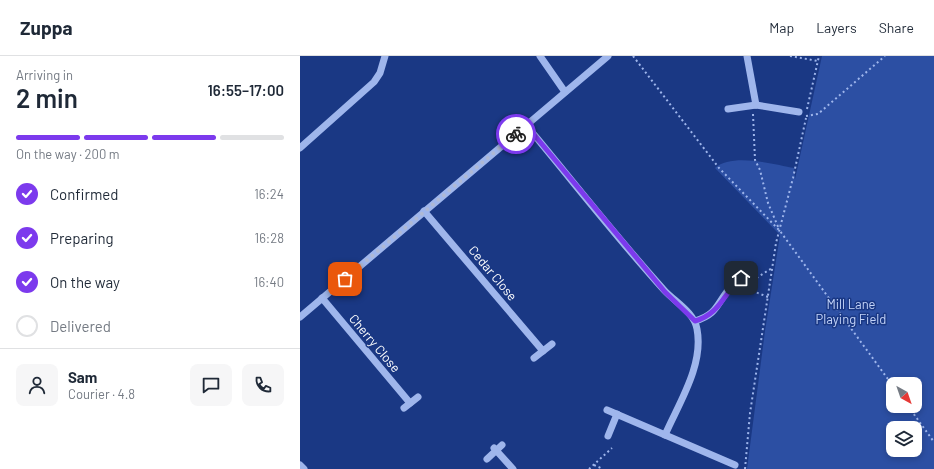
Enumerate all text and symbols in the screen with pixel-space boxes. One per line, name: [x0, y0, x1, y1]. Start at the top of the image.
text: Zuppa: [20, 16, 73, 39]
text: Map: [769, 19, 794, 36]
text: Layers: [816, 19, 857, 36]
text: Share: [879, 19, 914, 36]
text: Arriving in: [16, 67, 73, 83]
text: 16:55–17:00: [208, 81, 284, 99]
text: 2 min: [16, 82, 78, 113]
courier: [496, 114, 536, 154]
icon: bike: [505, 123, 527, 145]
text: On the way · 200 m: [16, 146, 120, 162]
icon: check: [16, 183, 38, 205]
text: Confirmed: [50, 185, 118, 203]
text: 16:24: [254, 186, 284, 202]
icon: check: [16, 227, 38, 249]
text: Preparing: [50, 229, 114, 247]
text: 16:28: [255, 230, 284, 246]
street label: Cedar Close: [465, 242, 521, 304]
pin: [724, 261, 758, 295]
pin: [328, 262, 362, 296]
icon: home: [730, 267, 752, 289]
icon: bag: [334, 268, 356, 290]
icon: check: [16, 271, 38, 293]
text: On the way: [50, 273, 120, 291]
text: 16:40: [254, 274, 284, 290]
park label: Mill Lane Playing Field: [816, 296, 886, 327]
street label: Cherry Close: [346, 311, 404, 376]
text: Delivered: [50, 317, 111, 335]
button: person: [16, 364, 58, 406]
button: chat: [190, 364, 232, 406]
button: phone: [242, 364, 284, 406]
text: Sam: [68, 368, 97, 386]
north arrow: [886, 377, 922, 413]
map controls: [886, 377, 922, 457]
text: Courier · 4.8: [68, 386, 135, 402]
button: layers: [886, 421, 922, 457]

